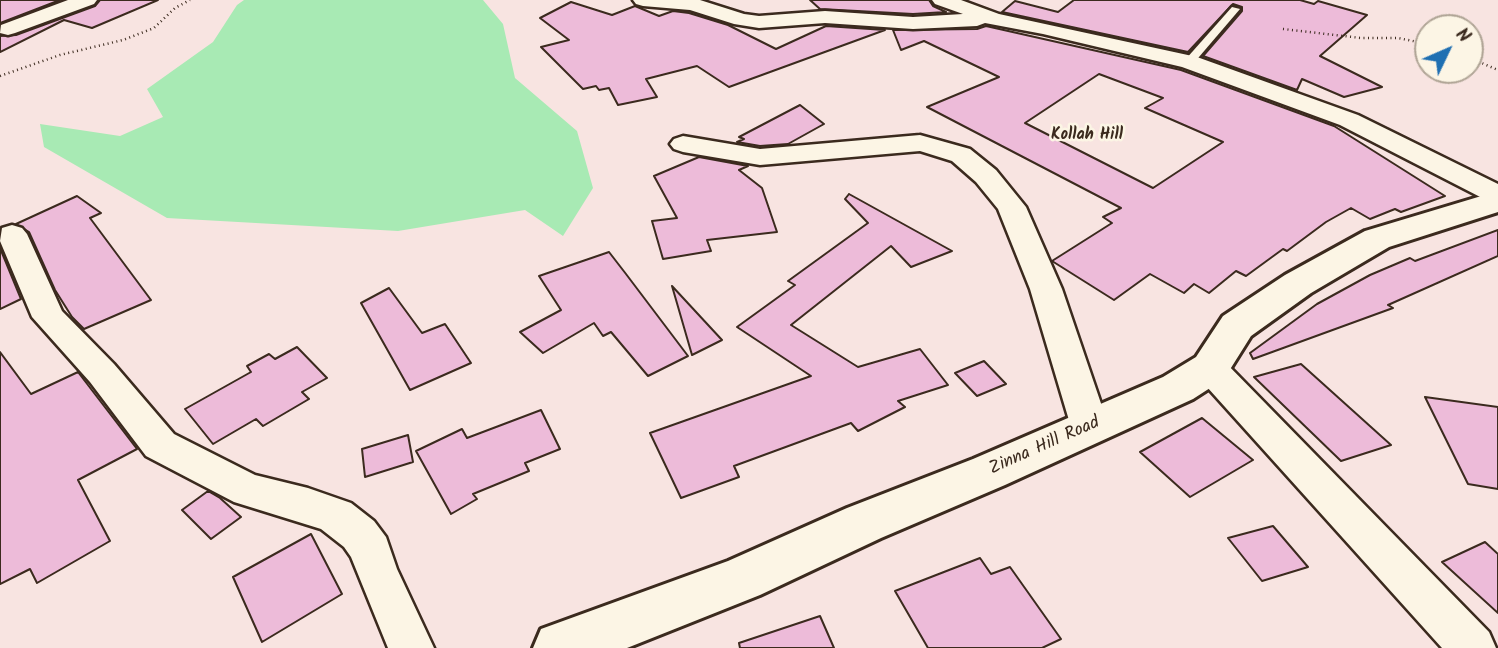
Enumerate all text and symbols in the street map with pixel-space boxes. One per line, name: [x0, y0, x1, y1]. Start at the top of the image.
north arrow: [1414, 14, 1484, 84]
text: N: [1448, 21, 1478, 51]
district label: Kollah Hill: [1051, 126, 1123, 146]
street label: Zinna Hill Road: [986, 413, 1104, 481]

